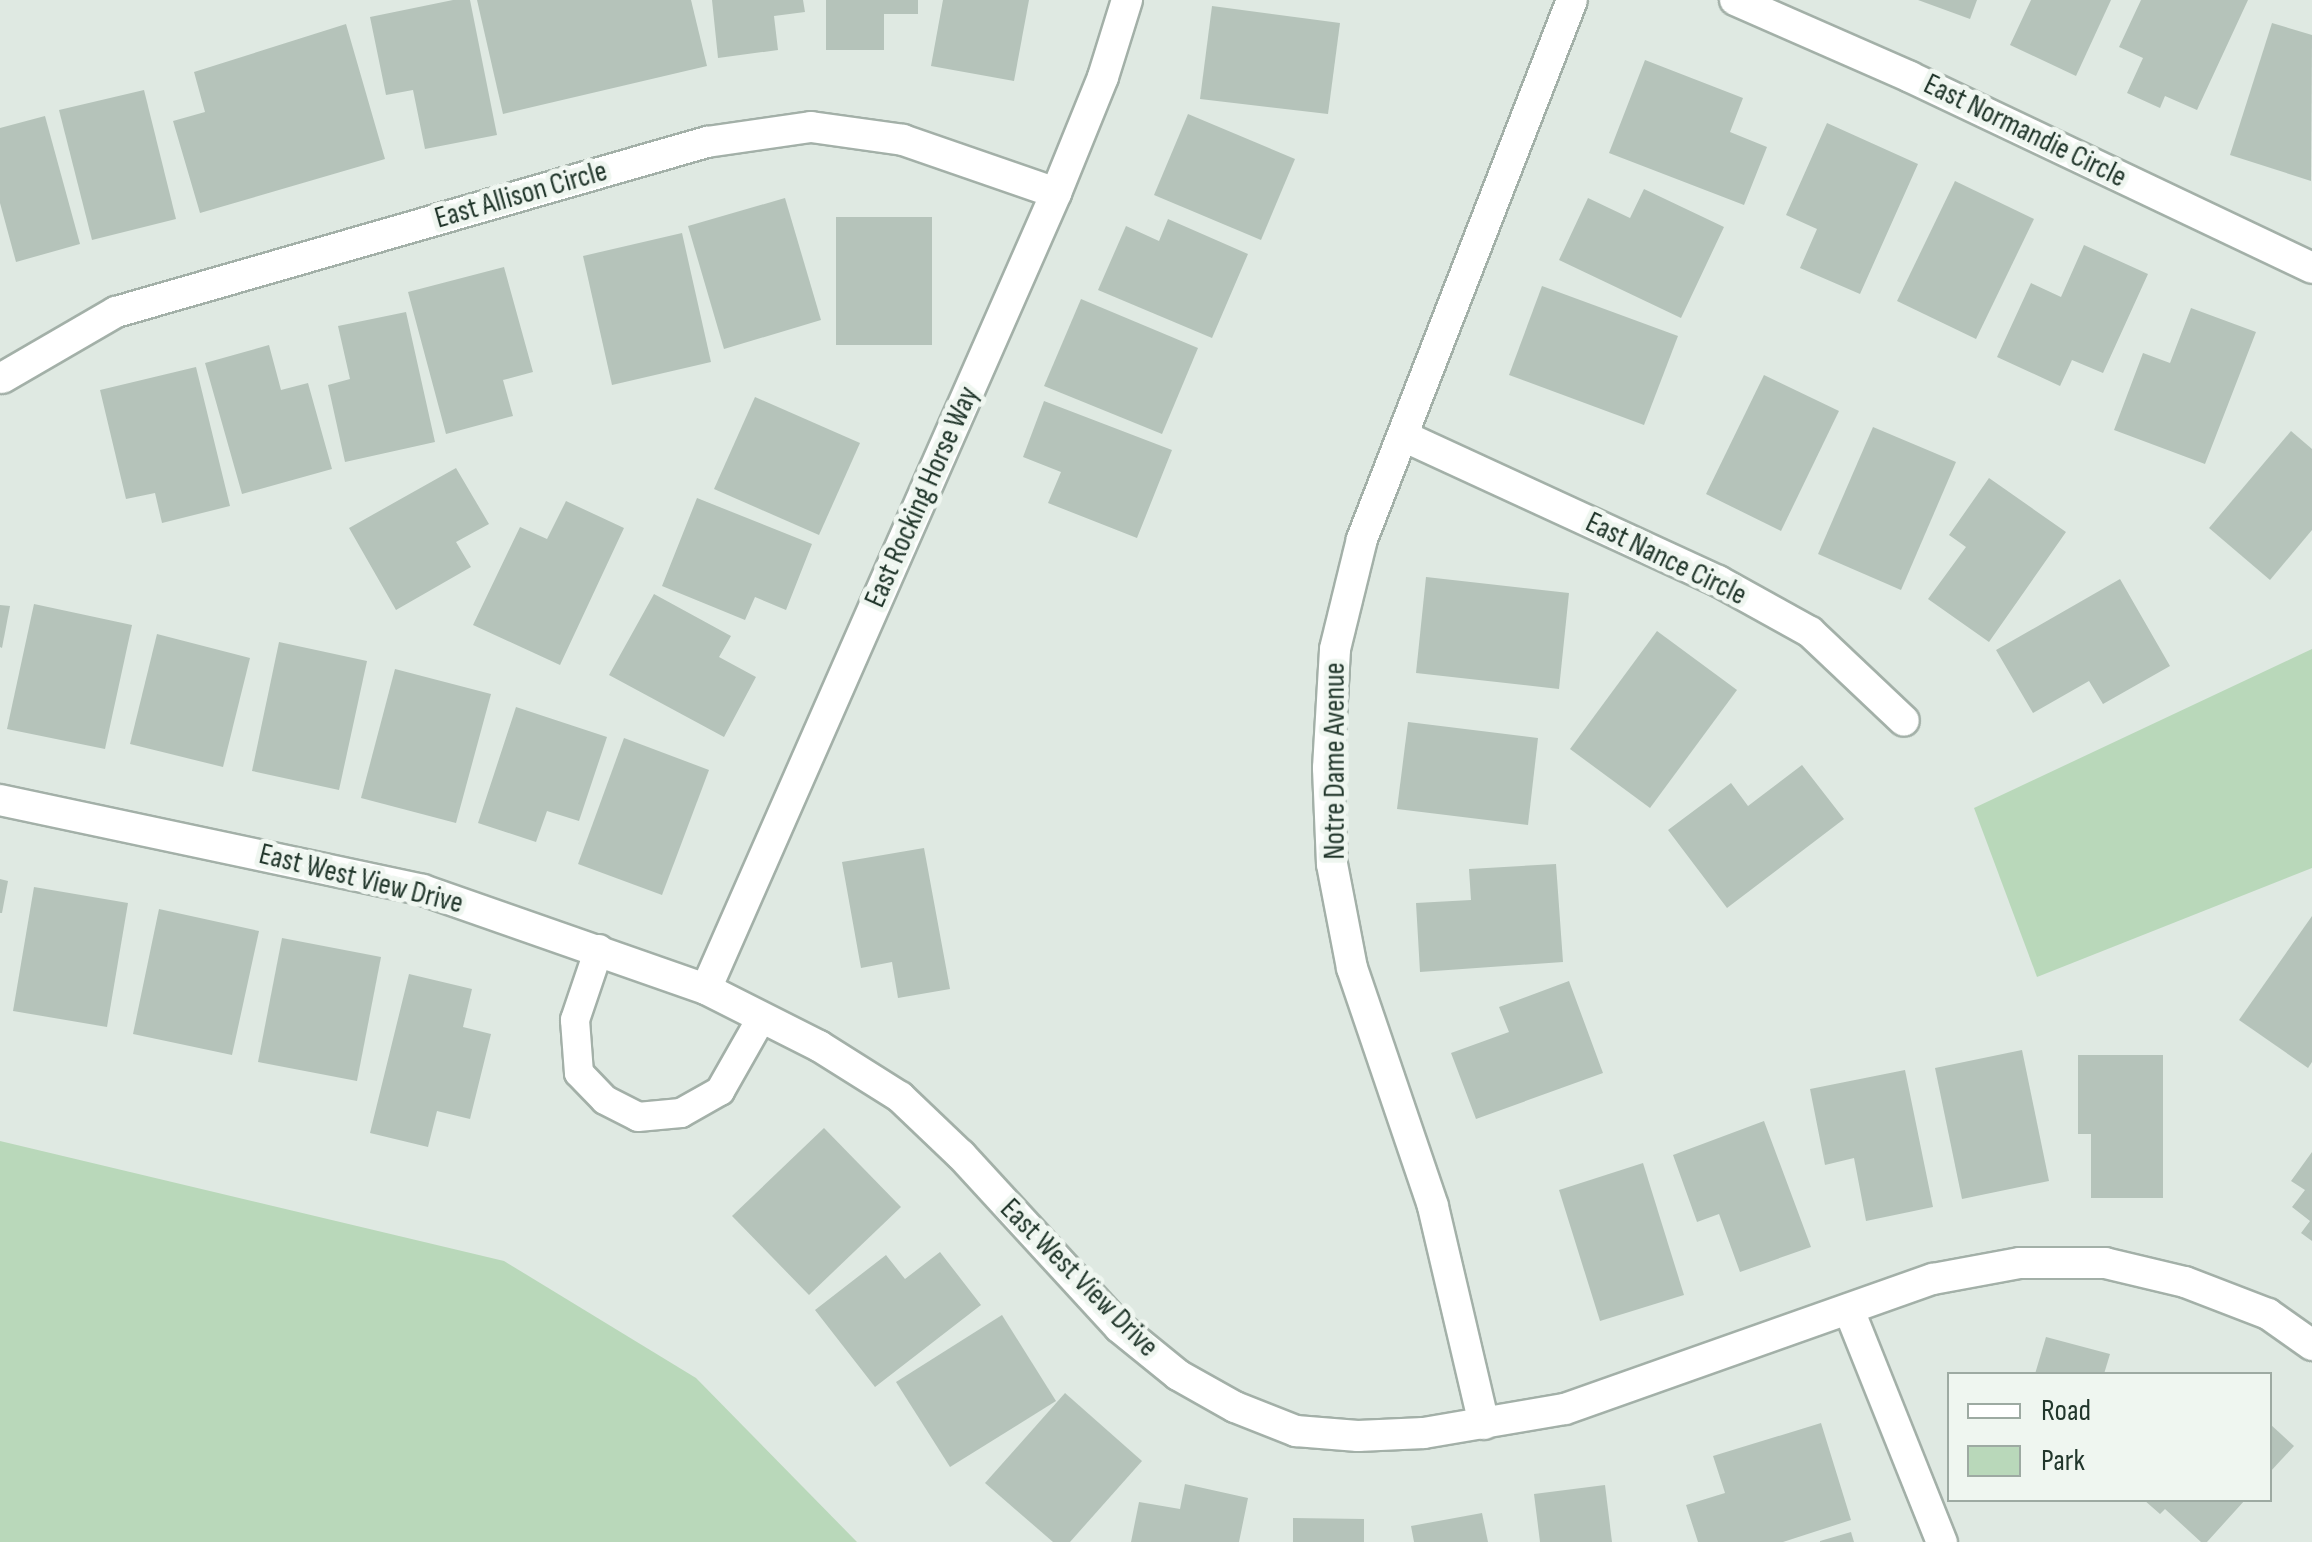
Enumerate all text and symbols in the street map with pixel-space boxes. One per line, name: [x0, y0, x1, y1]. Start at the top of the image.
street label: East Normandie Circle: [1918, 66, 2132, 196]
street label: East Allison Circle: [431, 153, 611, 237]
street label: East Rocking Horse Way: [857, 381, 987, 613]
street label: East Nance Circle: [1580, 505, 1752, 613]
street label: Notre Dame Avenue: [1317, 662, 1353, 860]
street label: East West View Drive: [255, 836, 467, 922]
street label: East West View Drive: [992, 1191, 1166, 1365]
legend: [1947, 1372, 2272, 1502]
text: Road: [2041, 1393, 2091, 1429]
text: Park: [2041, 1443, 2085, 1479]

